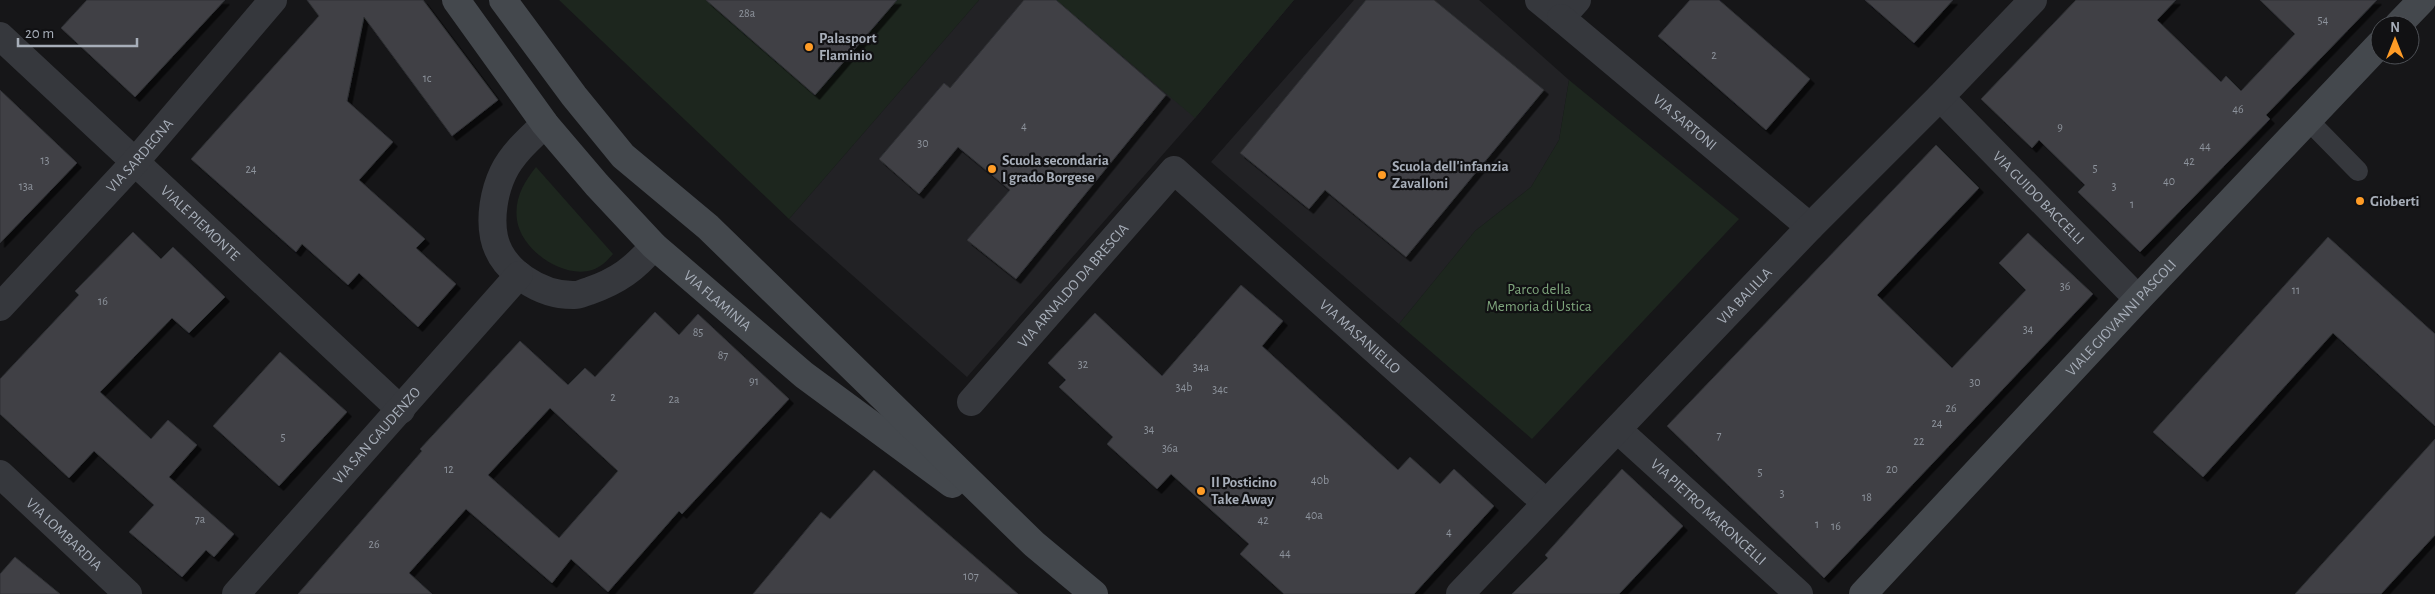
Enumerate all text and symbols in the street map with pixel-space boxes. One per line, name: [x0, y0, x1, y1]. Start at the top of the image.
house number: 28a: [739, 7, 756, 19]
house number: 54: [2318, 14, 2329, 26]
scale bar: [18, 15, 136, 47]
north arrow: [2370, 15, 2420, 65]
text: N: [2390, 21, 2400, 35]
text: 20 m: [25, 26, 54, 41]
place label: Palasport Flaminio: [819, 31, 877, 63]
marker: Palasport Flaminio: [803, 41, 815, 53]
house number: 2: [1711, 49, 1717, 61]
house number: 1c: [423, 72, 432, 84]
street label: VIA SARTONI: [1650, 91, 1720, 153]
house number: 46: [2232, 103, 2244, 115]
street label: VIA SARDEGNA: [103, 116, 176, 195]
house number: 4: [1021, 120, 1027, 132]
house number: 9: [2057, 121, 2063, 133]
house number: 30: [917, 137, 929, 149]
house number: 44: [2199, 140, 2211, 152]
street label: VIA GUIDO BACCELLI: [1990, 148, 2087, 247]
place label: Scuola secondaria I grado Borgese: [1002, 153, 1109, 185]
house number: 13: [40, 154, 50, 166]
house number: 42: [2183, 155, 2195, 167]
place label: Scuola dell'infanzia Zavalloni: [1392, 159, 1509, 191]
house number: 5: [2092, 162, 2098, 174]
house number: 24: [245, 163, 257, 175]
marker: Scuola secondaria I grado Borgese: [986, 163, 998, 175]
marker: Scuola dell'infanzia Zavalloni: [1376, 169, 1388, 181]
house number: 40: [2163, 175, 2175, 187]
house number: 13a: [19, 180, 34, 192]
house number: 3: [2112, 180, 2117, 192]
street label: VIALE PIEMONTE: [158, 183, 243, 263]
place label: Gioberti: [2370, 194, 2420, 209]
marker: Gioberti: [2354, 195, 2366, 207]
house number: 1: [2130, 198, 2134, 210]
street label: VIA ARNALDO DA BRESCIA: [1015, 220, 1131, 350]
street label: VIALE GIOVANNI PASCOLI: [2063, 257, 2179, 379]
street label: VIA BALILLA: [1714, 264, 1775, 327]
street label: VIA FLAMINIA: [681, 268, 754, 334]
house number: 36: [2060, 280, 2071, 292]
park label: Parco della Memoria di Ustica: [1486, 282, 1592, 314]
house number: 11: [2292, 284, 2300, 296]
house number: 16: [98, 295, 108, 307]
street label: VIA MASANIELLO: [1317, 297, 1403, 376]
house number: 34: [2023, 323, 2034, 335]
house number: 85: [693, 326, 703, 338]
house number: 87: [718, 349, 728, 361]
house number: 32: [1078, 358, 1089, 370]
house number: 34a: [1193, 361, 1210, 373]
house number: 91: [749, 375, 759, 387]
house number: 30: [1969, 376, 1981, 388]
house number: 34b: [1176, 381, 1192, 393]
house number: 34c: [1212, 383, 1228, 395]
street label: VIA SAN GAUDENZO: [330, 384, 423, 487]
house number: 2: [610, 391, 616, 403]
house number: 2a: [668, 393, 680, 405]
house number: 26: [1945, 402, 1957, 414]
house number: 24: [1931, 417, 1943, 429]
house number: 34: [1144, 423, 1155, 435]
house number: 7: [1716, 429, 1722, 441]
house number: 5: [280, 431, 286, 443]
house number: 22: [1914, 435, 1925, 447]
house number: 36a: [1162, 442, 1179, 454]
street label: VIA PIETRO MARONCELLI: [1648, 456, 1769, 568]
house number: 12: [444, 463, 454, 475]
house number: 20: [1886, 463, 1898, 475]
house number: 5: [1757, 466, 1763, 478]
house number: 40b: [1311, 474, 1329, 486]
place label: Il Posticino Take Away: [1211, 475, 1277, 507]
marker: Il Posticino Take Away: [1195, 485, 1207, 497]
house number: 3: [1780, 487, 1785, 499]
house number: 18: [1862, 491, 1872, 503]
street label: VIA LOMBARDIA: [23, 495, 105, 573]
house number: 40a: [1305, 509, 1323, 521]
house number: 7a: [195, 513, 206, 525]
house number: 42: [1257, 514, 1269, 526]
house number: 1: [1815, 518, 1819, 530]
house number: 16: [1831, 520, 1841, 532]
house number: 4: [1446, 526, 1452, 538]
house number: 26: [368, 538, 380, 550]
house number: 44: [1279, 547, 1291, 559]
house number: 107: [963, 570, 979, 582]

